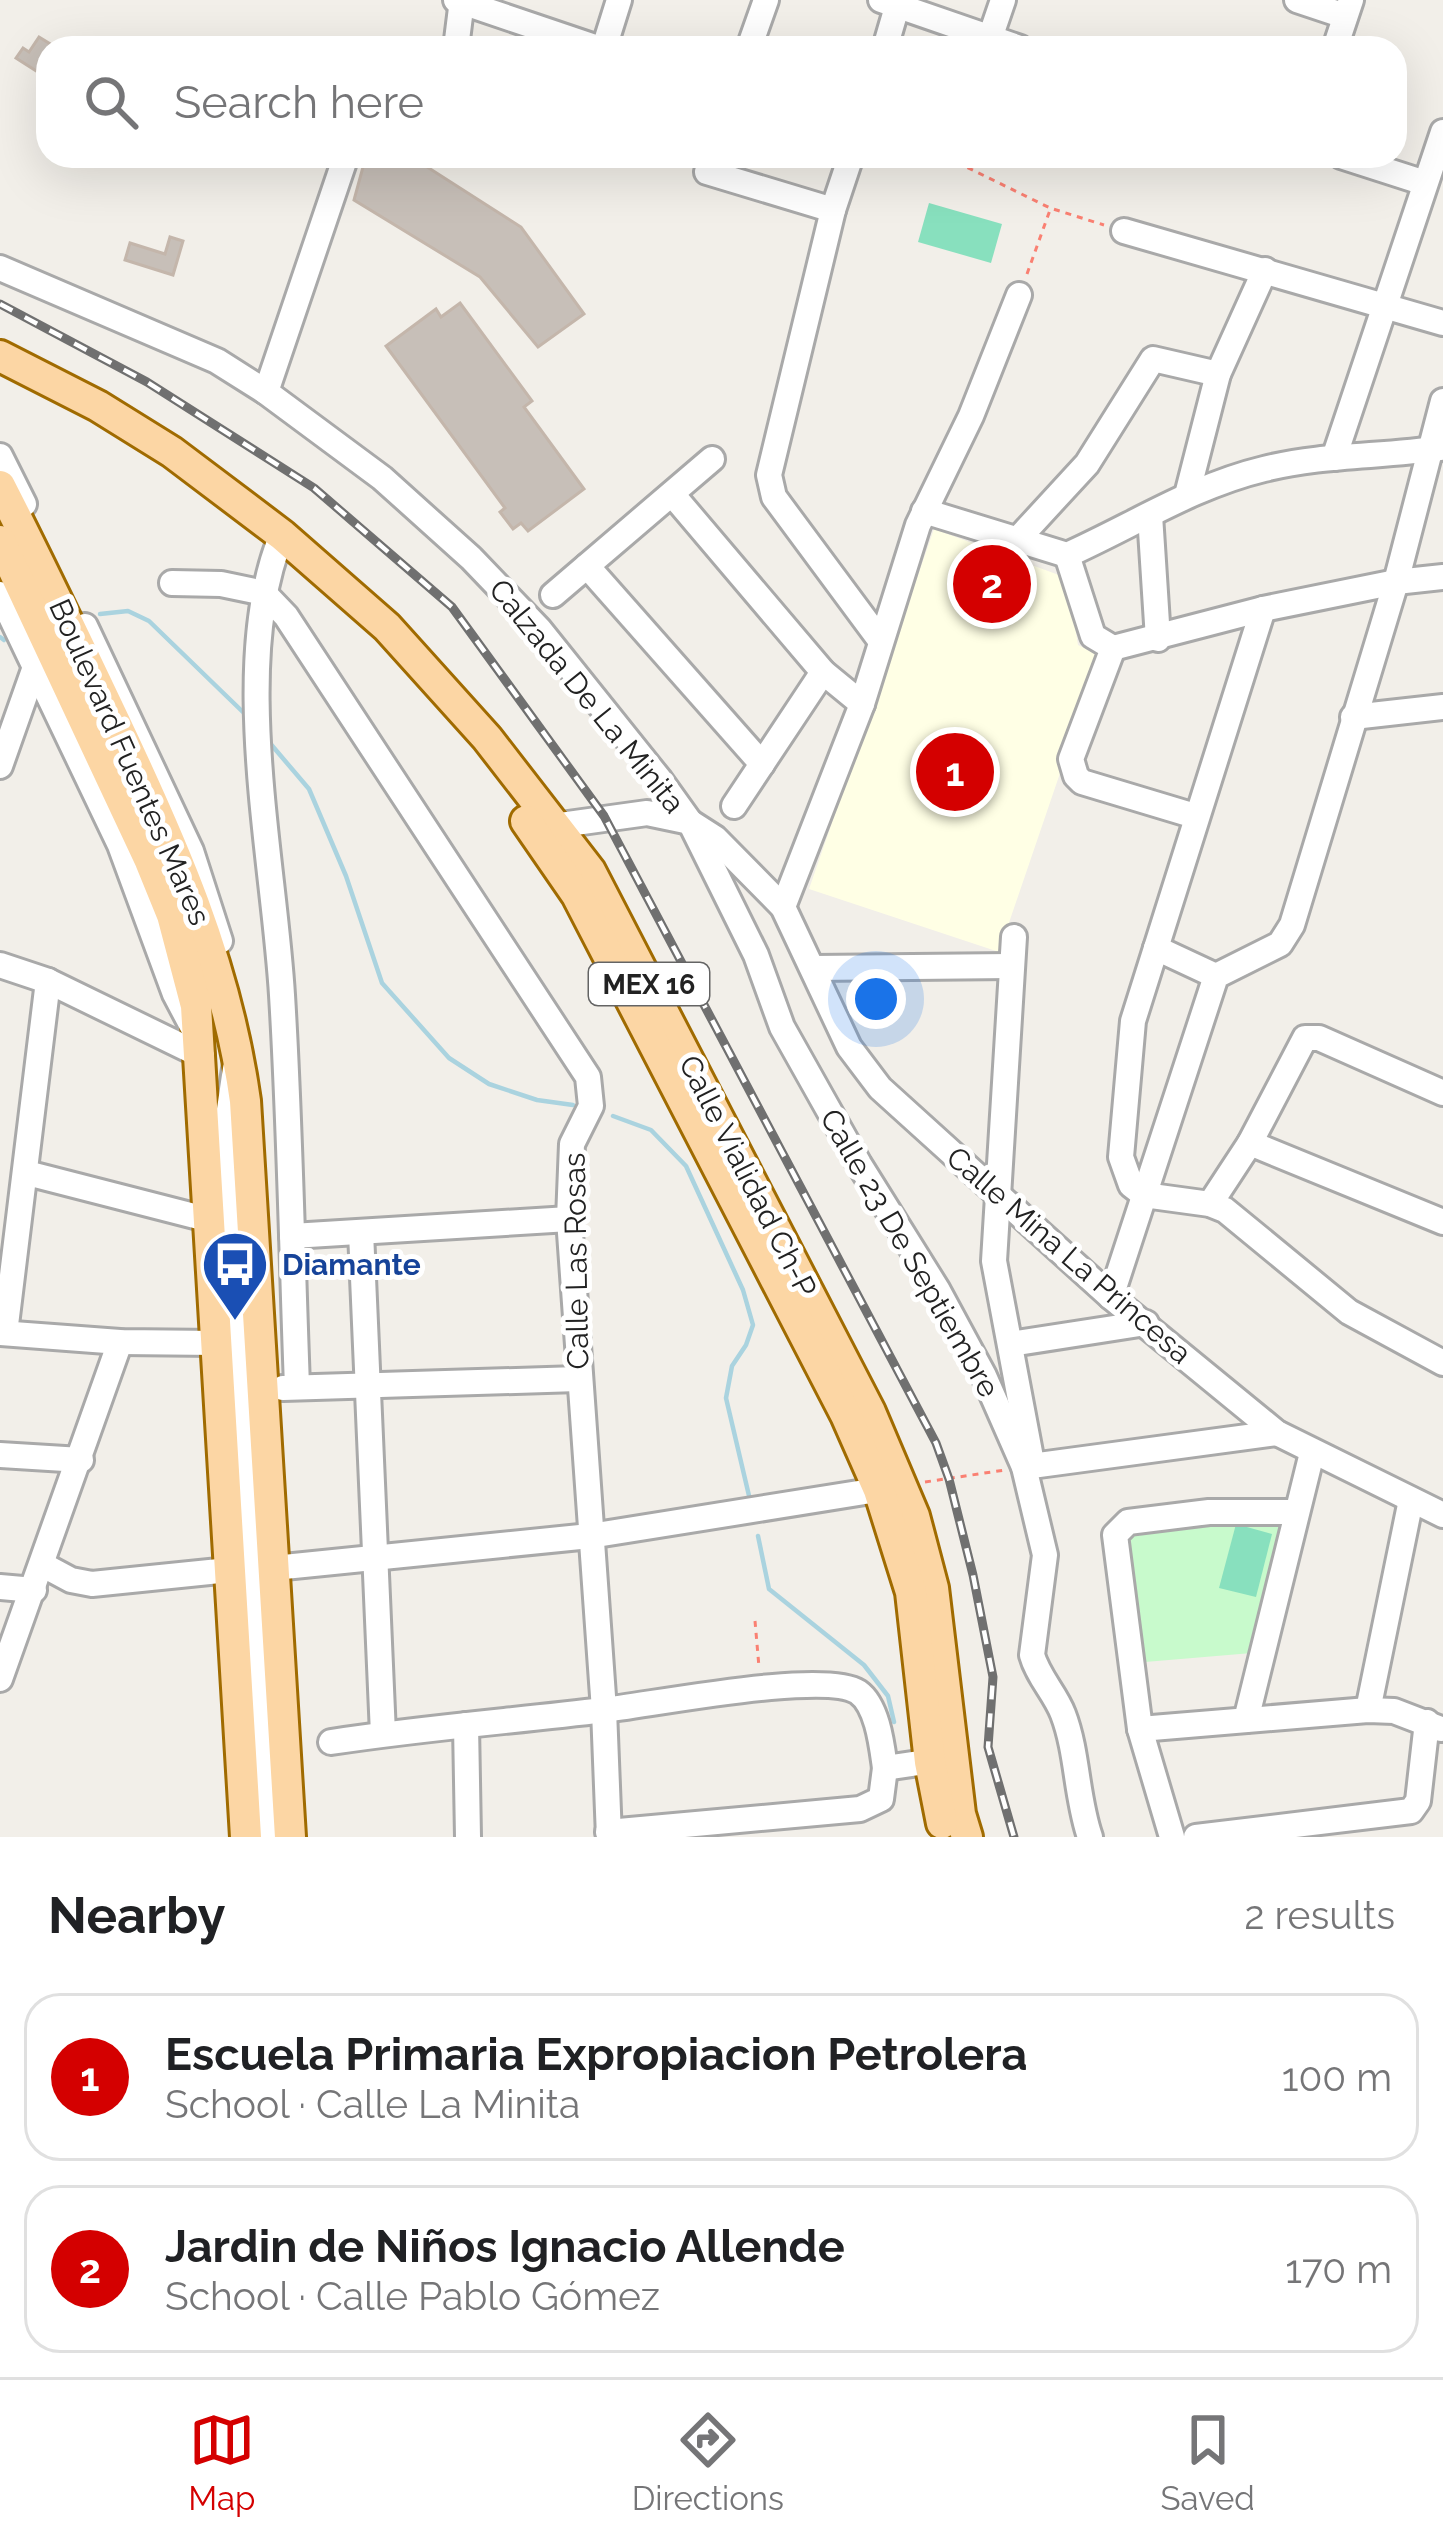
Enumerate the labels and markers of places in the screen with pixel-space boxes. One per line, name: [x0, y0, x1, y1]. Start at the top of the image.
pin: 2: [953, 539, 1031, 629]
pin: 1: [916, 727, 994, 817]
bus stop icon: Diamante: [200, 1229, 270, 1323]
place label: Diamante: [282, 1247, 421, 1282]

